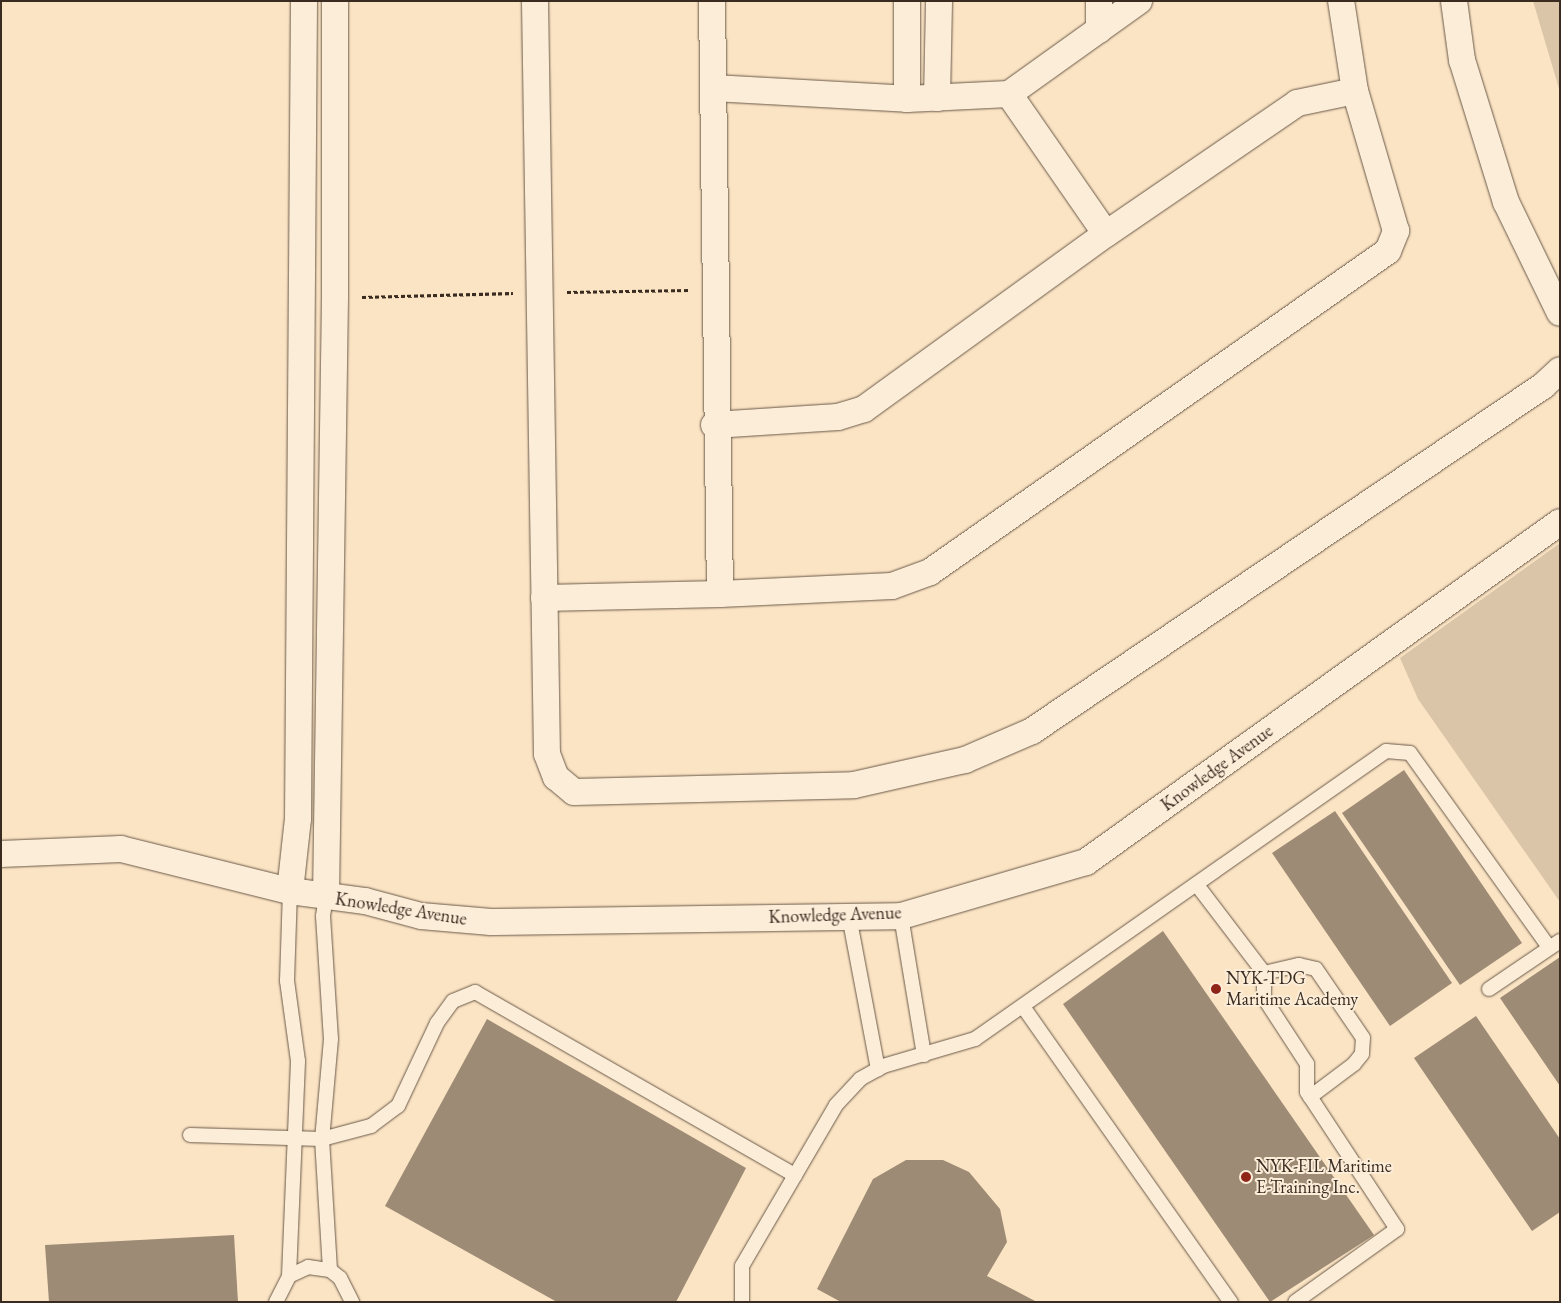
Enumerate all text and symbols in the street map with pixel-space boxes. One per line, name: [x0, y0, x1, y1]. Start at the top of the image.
street label: Knowledge Avenue: [1157, 720, 1277, 816]
street label: Knowledge Avenue: [334, 888, 468, 930]
street label: Knowledge Avenue: [768, 902, 902, 928]
place label: NYK-TDG Maritime Academy: [1226, 968, 1358, 1011]
marker: NYK-TDG Maritime Academy: [1210, 983, 1222, 995]
place label: NYK-FIL Maritime E-Training Inc.: [1256, 1156, 1392, 1198]
marker: NYK-FIL Maritime E-Training Inc.: [1240, 1171, 1252, 1183]

